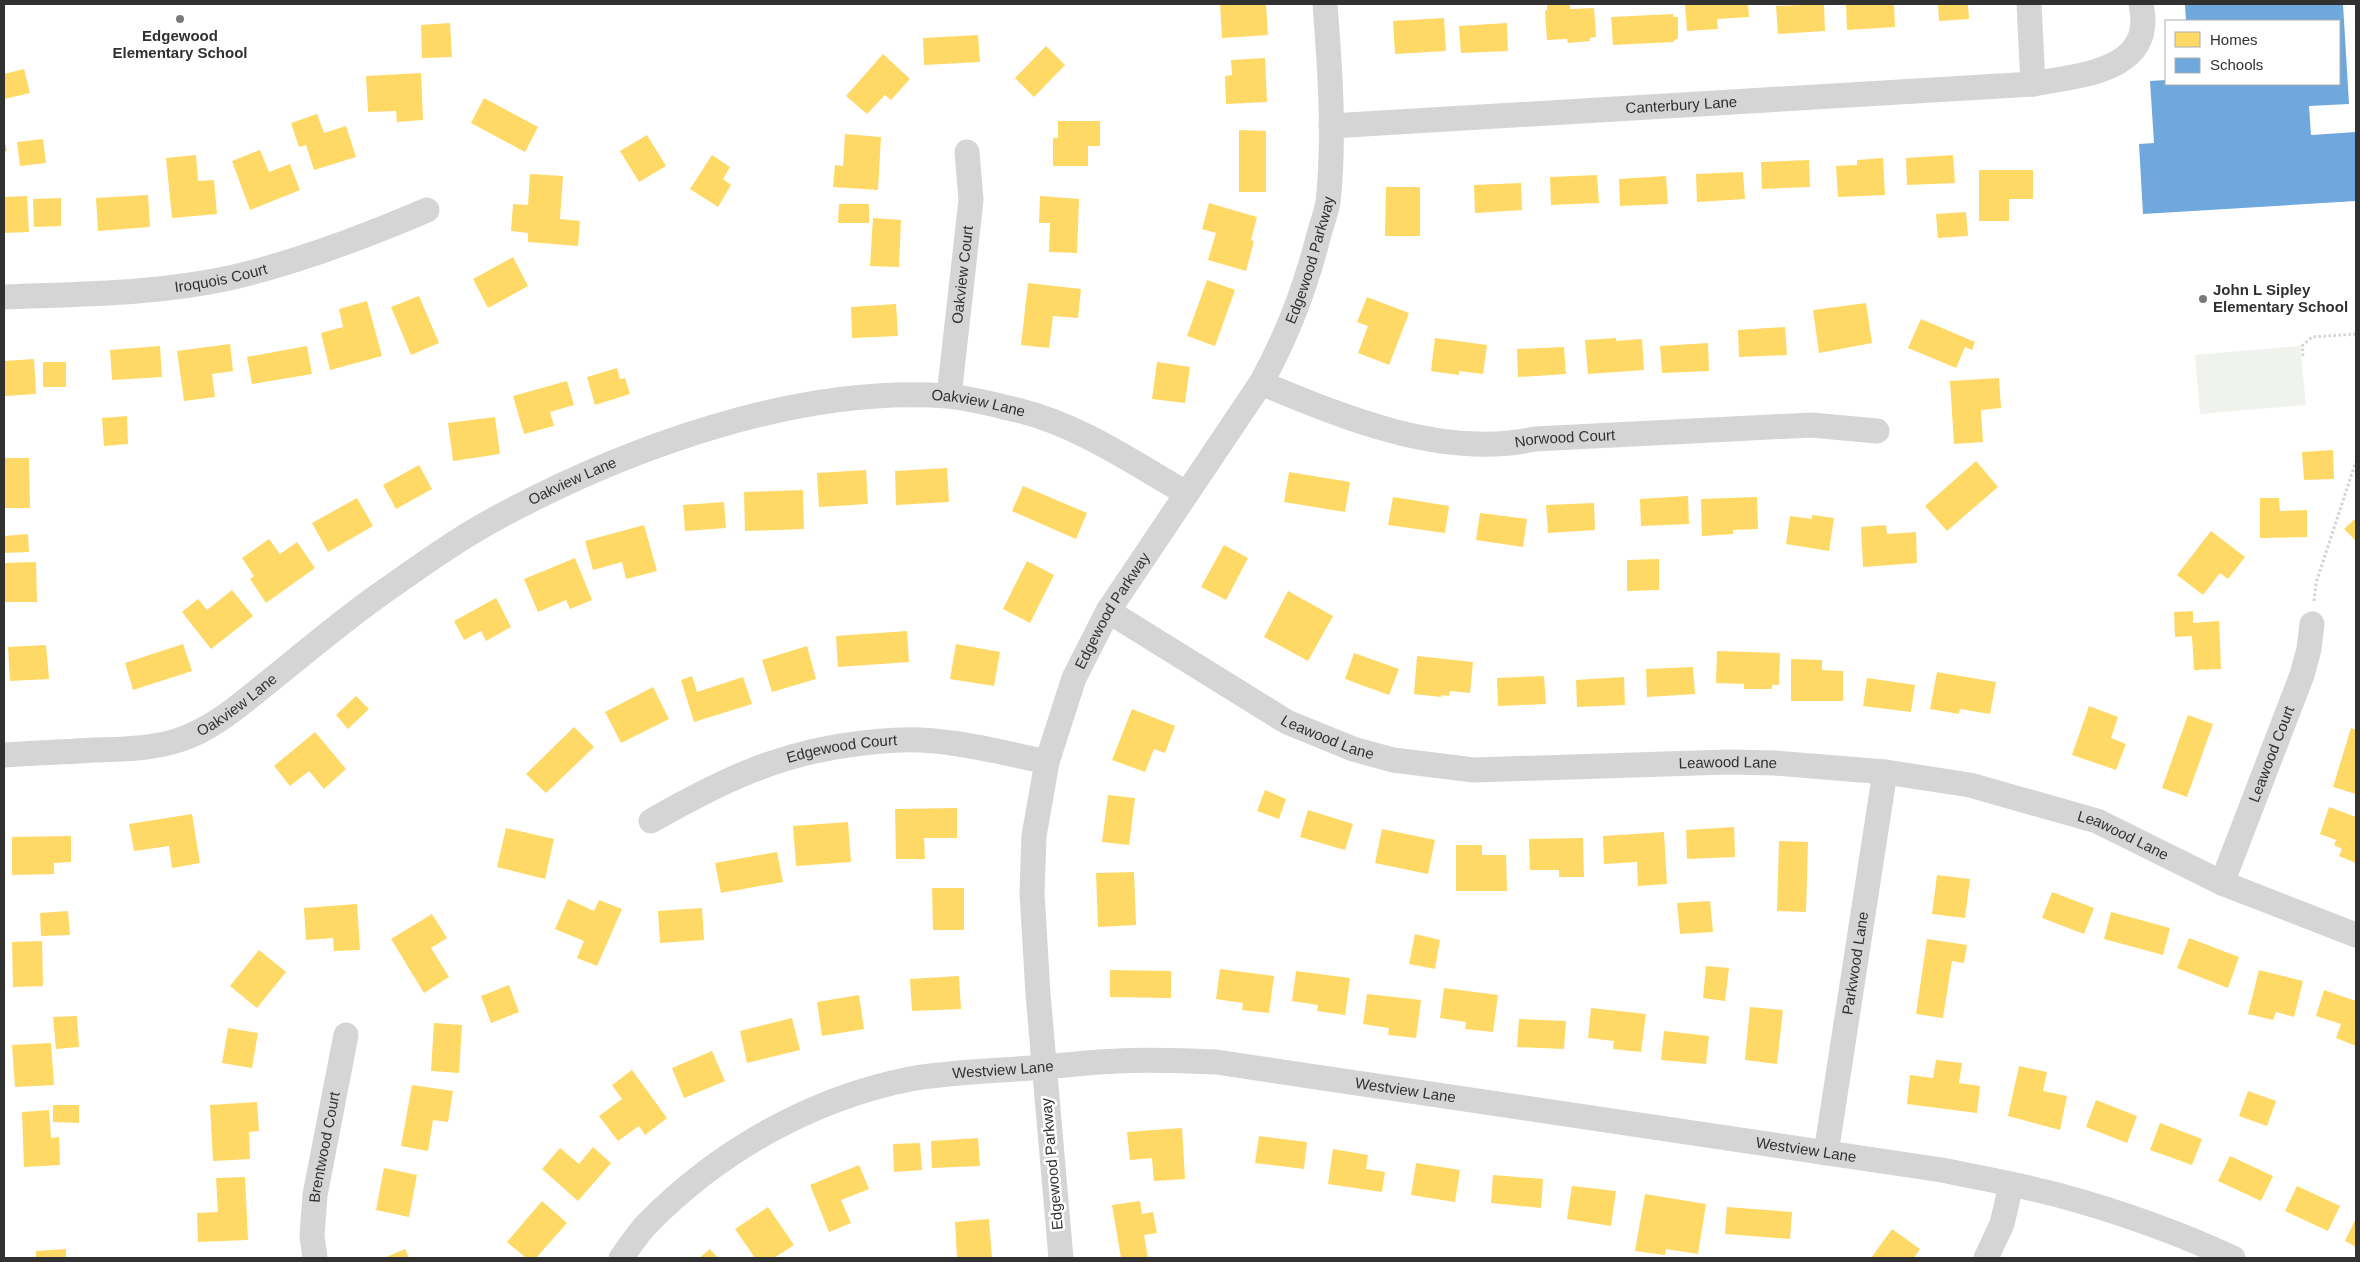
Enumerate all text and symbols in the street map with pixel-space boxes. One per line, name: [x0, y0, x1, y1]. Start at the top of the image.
marker: Edgewood Elementary School: [174, 13, 186, 25]
legend: [2165, 20, 2340, 85]
place label: Edgewood Elementary School: [112, 27, 248, 61]
text: Homes: [2210, 31, 2258, 48]
text: Schools: [2210, 56, 2263, 73]
street label: Canterbury Lane: [1625, 93, 1738, 116]
street label: Edgewood Parkway: [1281, 195, 1337, 326]
street label: Oakview Court: [948, 224, 976, 325]
street label: Iroquois Court: [173, 260, 270, 295]
place label: John L Sipley Elementary School: [2213, 281, 2348, 315]
marker: John L Sipley Elementary School: [2197, 293, 2209, 305]
street label: Oakview Lane: [931, 386, 1027, 420]
street label: Norwood Court: [1513, 426, 1616, 450]
street label: Oakview Lane: [525, 453, 619, 508]
street label: Edgewood Parkway: [1071, 549, 1153, 672]
street label: Oakview Lane: [194, 670, 280, 739]
street label: Leawood Court: [2245, 703, 2298, 805]
street label: Leawood Lane: [1278, 711, 1376, 762]
street label: Edgewood Court: [784, 731, 898, 766]
street label: Leawood Lane: [1678, 753, 1777, 772]
street label: Leawood Lane: [2076, 807, 2172, 863]
street label: Parkwood Lane: [1839, 910, 1871, 1016]
street label: Westview Lane: [952, 1057, 1054, 1081]
street label: Westview Lane: [1354, 1074, 1457, 1106]
street label: Brentwood Court: [305, 1089, 343, 1203]
street label: Edgewood Parkway: [1037, 1097, 1066, 1231]
street label: Westview Lane: [1755, 1133, 1858, 1165]

